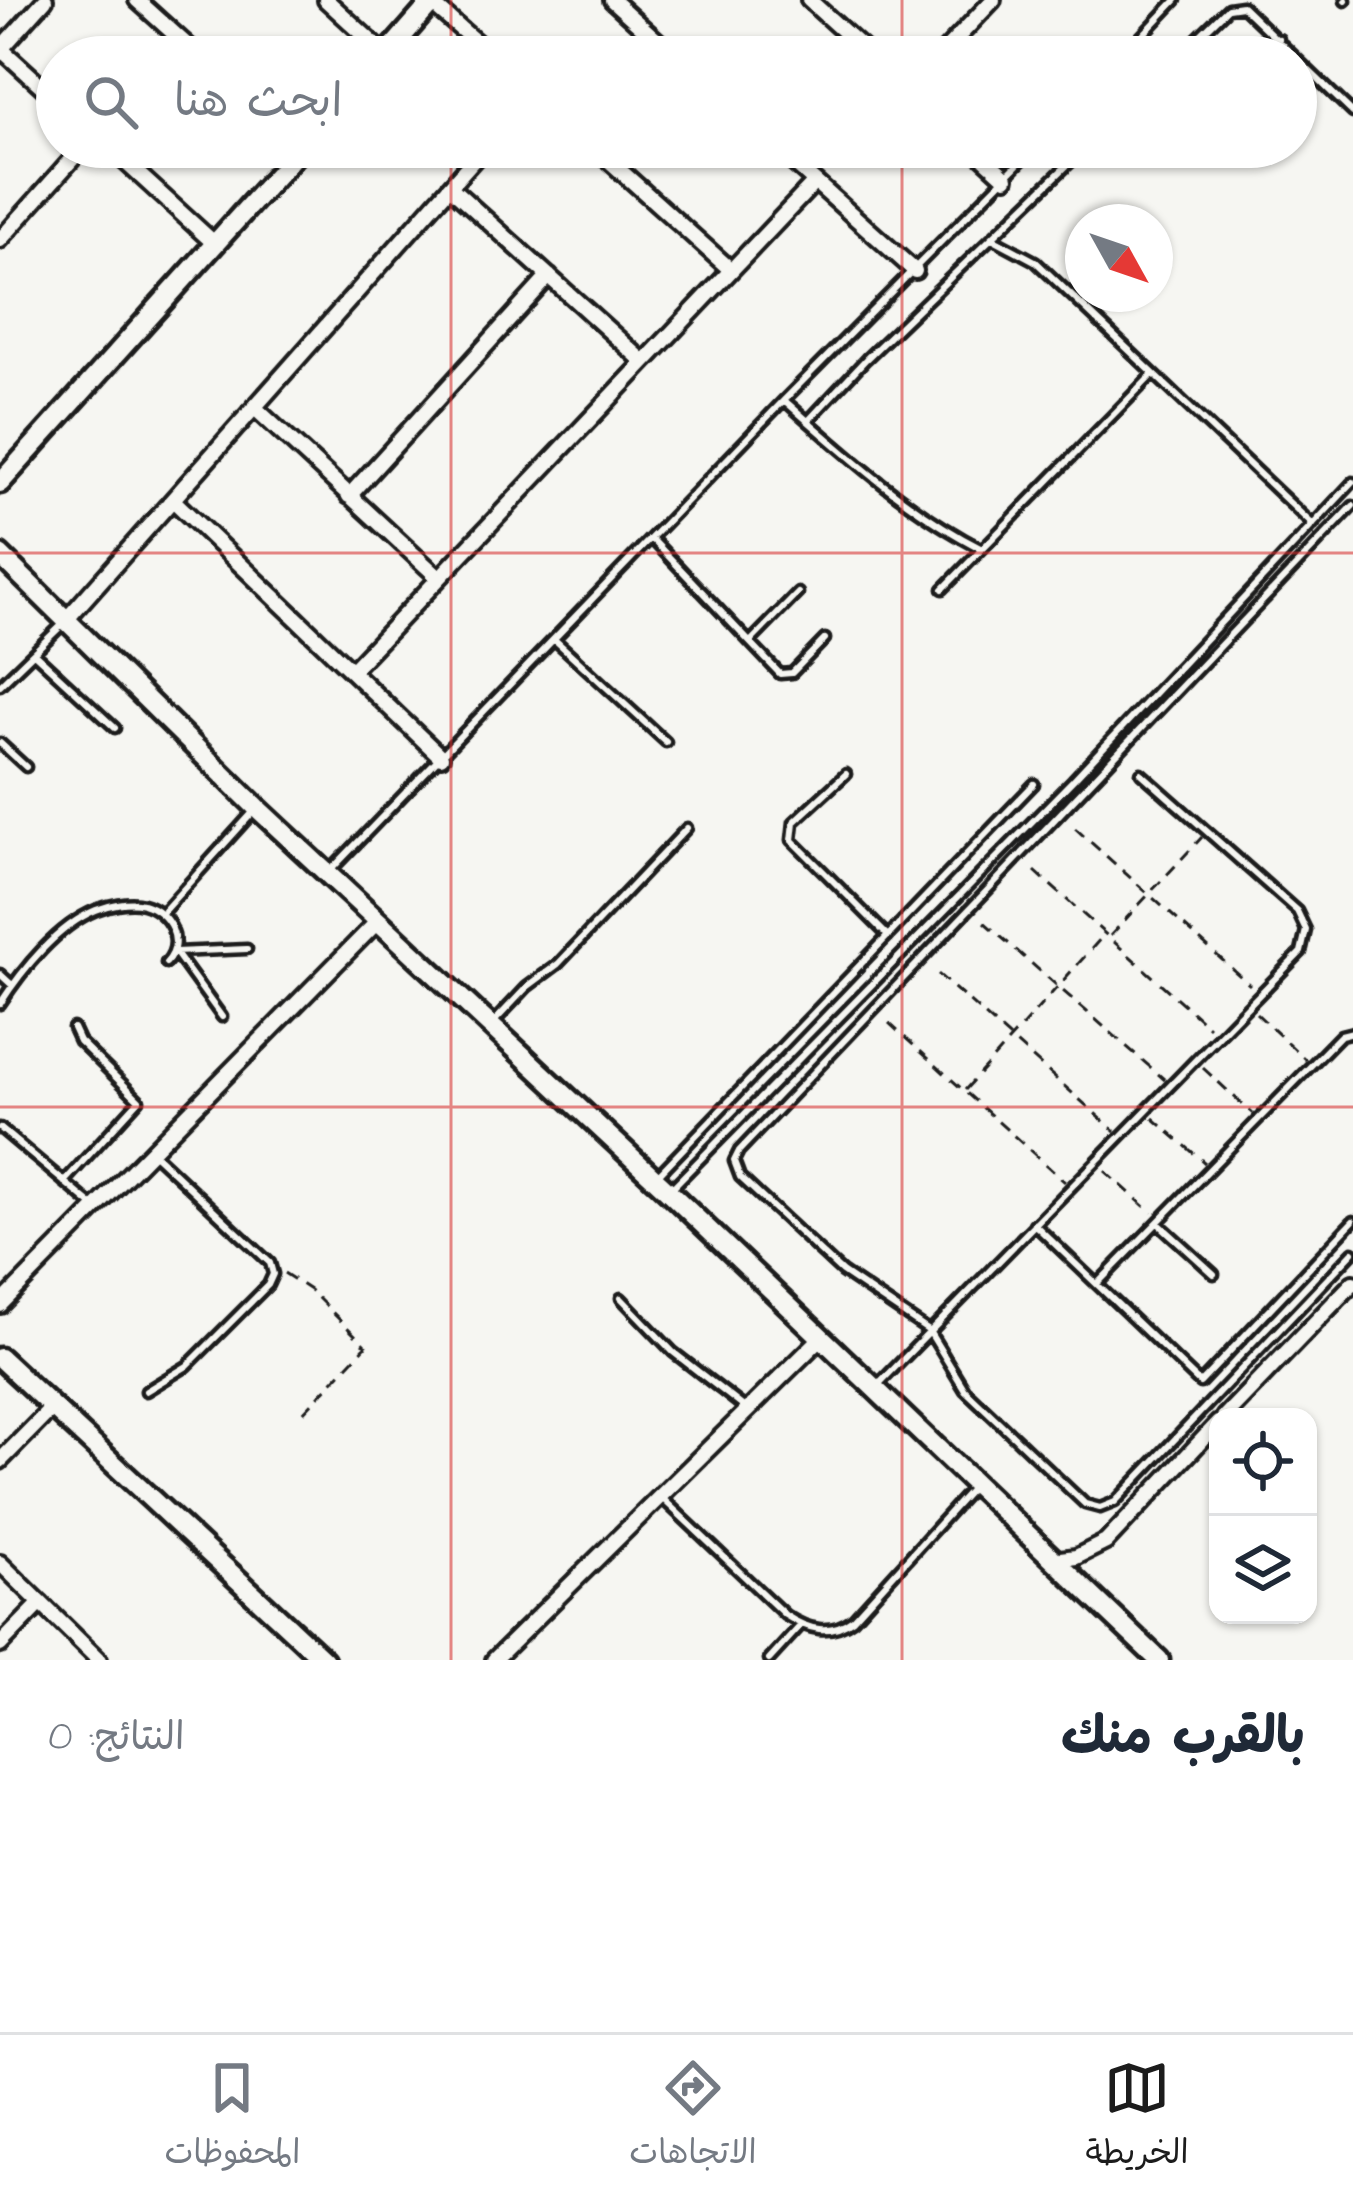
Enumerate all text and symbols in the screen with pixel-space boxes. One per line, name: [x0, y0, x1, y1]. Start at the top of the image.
search box: [36, 36, 1317, 168]
icon: search: [78, 69, 144, 135]
text: ابحث هنا: [174, 71, 342, 133]
north arrow: [1065, 204, 1173, 312]
map controls: [1209, 1408, 1317, 1624]
button: locate: [1209, 1408, 1317, 1516]
button: layers: [1209, 1516, 1317, 1624]
text: بالقرب منك: [1061, 1702, 1305, 1773]
text: النتائج: 0: [48, 1711, 185, 1765]
tab: المحفوظات: [164, 2055, 300, 2181]
tab: الاتجاهات: [629, 2055, 757, 2181]
tab: الخريطة: [1086, 2055, 1189, 2181]

